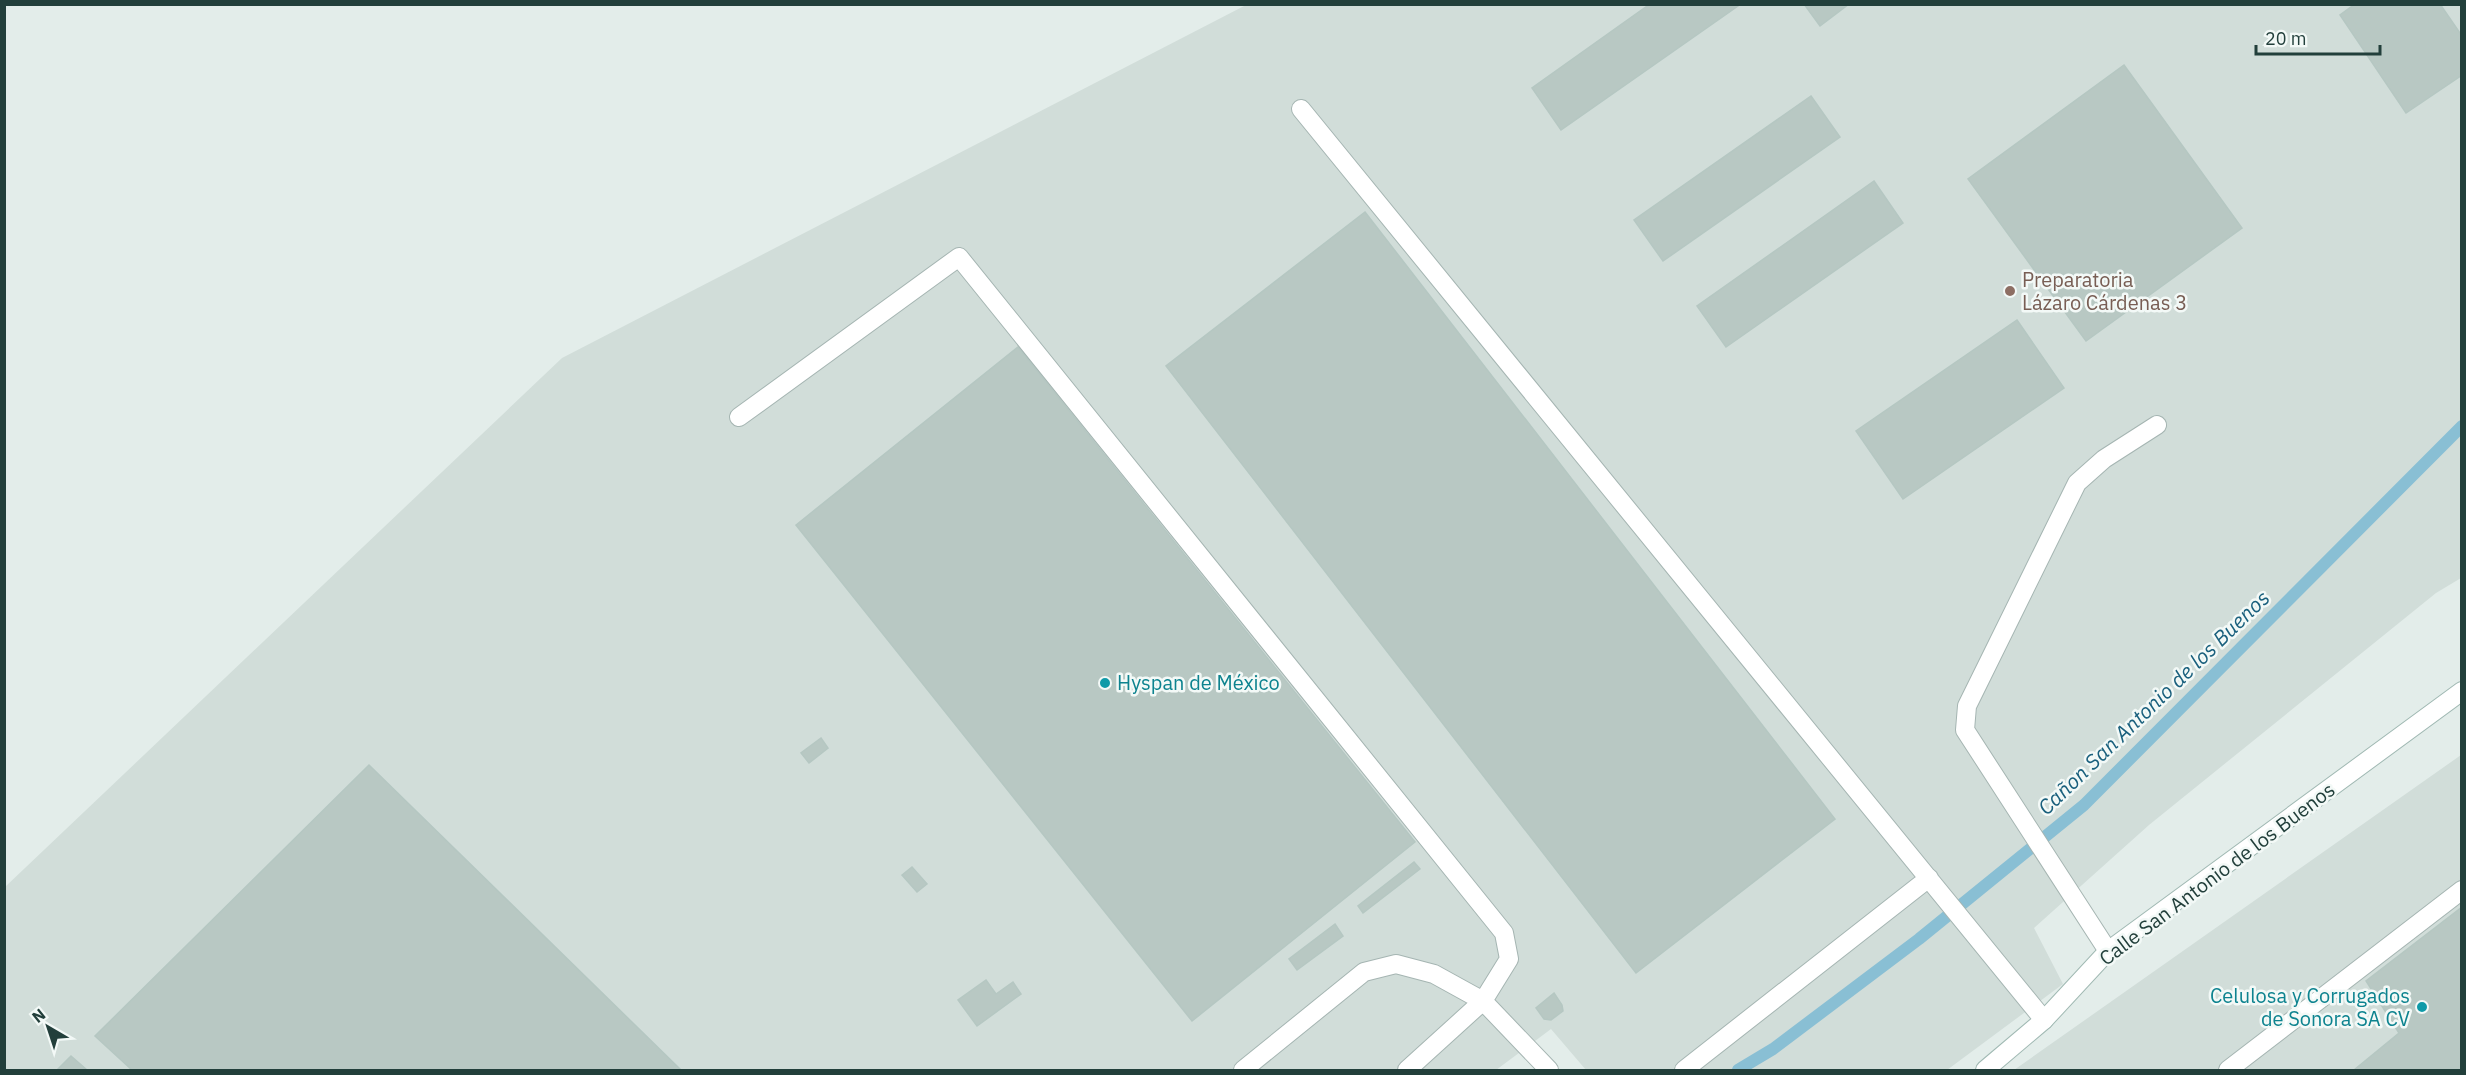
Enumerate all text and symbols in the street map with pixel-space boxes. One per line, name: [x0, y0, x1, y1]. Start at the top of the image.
scale bar: [2256, 18, 2380, 56]
text: 20 m: [2265, 27, 2307, 50]
place label: Preparatoria Lázaro Cárdenas 3: [2022, 266, 2187, 316]
marker: Preparatoria Lázaro Cárdenas 3: [2003, 284, 2017, 298]
water label: Cañon San Antonio de los Buenos: [2031, 584, 2275, 821]
place label: Hyspan de México: [1117, 669, 1280, 696]
marker: Hyspan de México: [1098, 676, 1112, 690]
street label: Calle San Antonio de los Buenos: [2093, 776, 2340, 971]
place label: Celulosa y Corrugados de Sonora SA CV: [2210, 982, 2410, 1032]
north arrow: [18, 997, 78, 1057]
marker: Celulosa y Corrugados de Sonora SA CV: [2415, 1000, 2429, 1014]
text: N: [28, 1004, 49, 1027]

